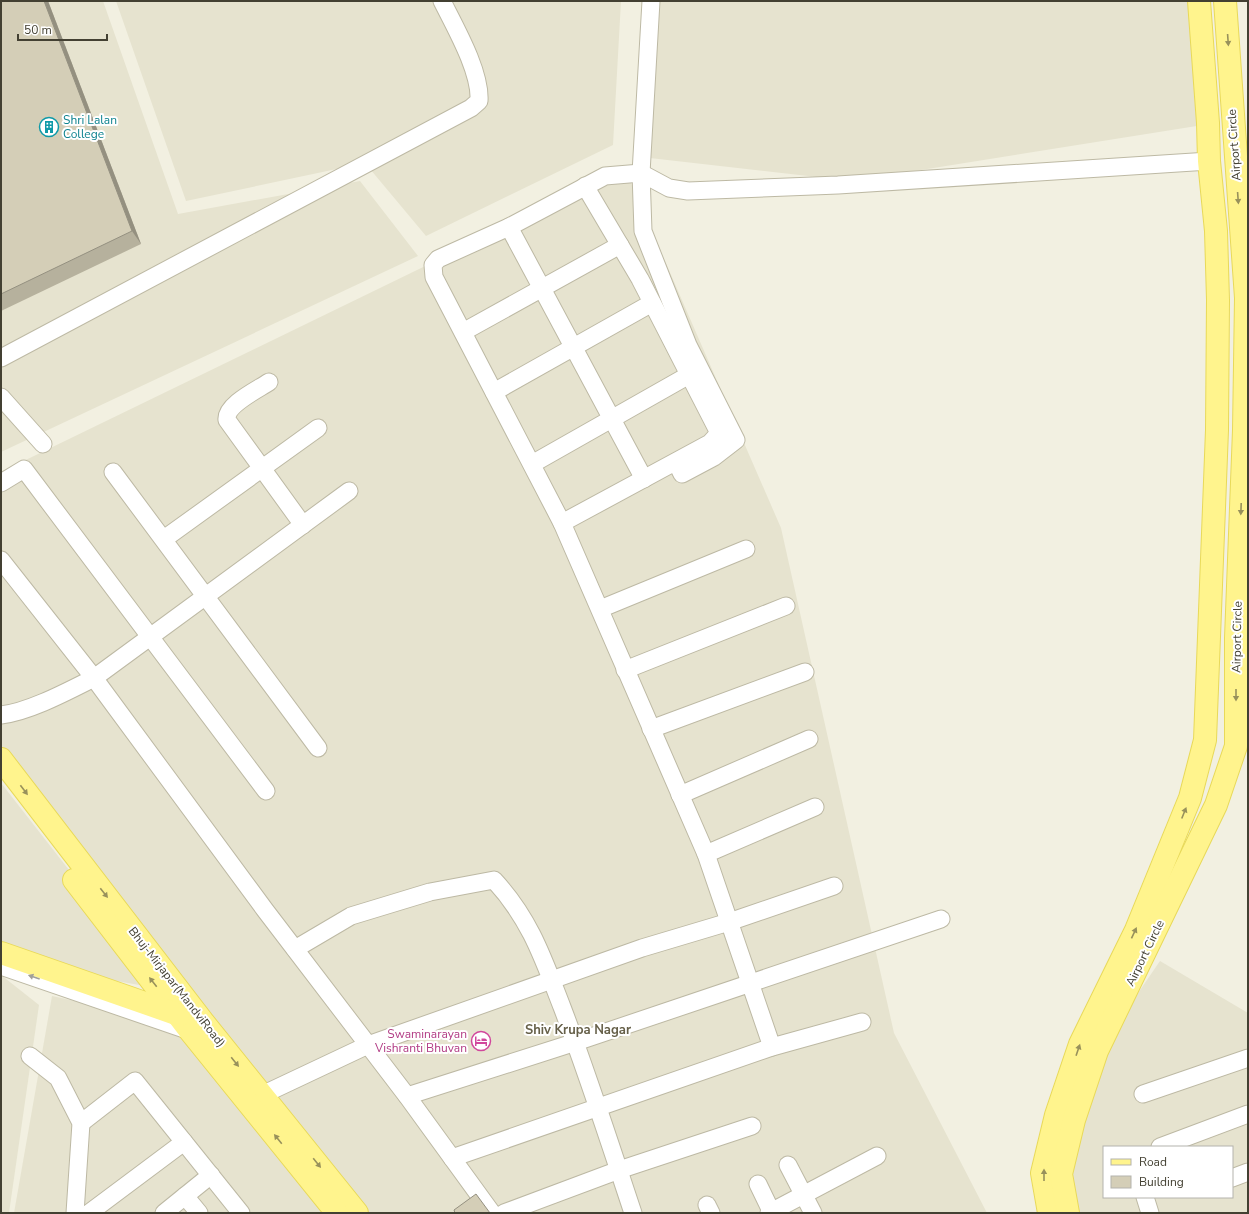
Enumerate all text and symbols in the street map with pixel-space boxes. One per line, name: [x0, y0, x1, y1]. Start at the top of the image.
scale bar: [18, 16, 107, 42]
text: 50 m: [24, 22, 52, 38]
one-way arrow: [1224, 34, 1231, 46]
street label: Airport Circle: [1224, 109, 1244, 181]
place label: Shri Lalan College: [63, 112, 117, 142]
building icon: Shri Lalan College: [38, 116, 60, 138]
one-way arrow: [1234, 192, 1241, 204]
one-way arrow: [1237, 503, 1244, 515]
street label: Airport Circle: [1228, 601, 1246, 673]
one-way arrow: [1233, 689, 1239, 702]
one-way arrow: [20, 785, 28, 795]
one-way arrow: [1182, 806, 1188, 818]
one-way arrow: [99, 888, 107, 898]
street label: Airport Circle: [1122, 917, 1168, 989]
street label: Bhuj-Mirjapar(MandviRoad): [125, 923, 229, 1051]
one-way arrow: [1131, 927, 1137, 938]
one-way arrow: [28, 974, 40, 980]
one-way arrow: [149, 977, 157, 988]
district label: Shiv Krupa Nagar: [525, 1021, 632, 1039]
place label: Swaminarayan Vishranti Bhuvan: [374, 1026, 467, 1056]
hotel icon: Swaminarayan Vishranti Bhuvan: [470, 1030, 492, 1052]
one-way arrow: [1075, 1043, 1081, 1055]
one-way arrow: [231, 1056, 240, 1067]
one-way arrow: [273, 1134, 282, 1144]
legend: [1103, 1146, 1233, 1198]
text: Road: [1139, 1154, 1167, 1170]
one-way arrow: [312, 1158, 321, 1168]
one-way arrow: [1041, 1168, 1047, 1181]
text: Building: [1139, 1174, 1184, 1190]

